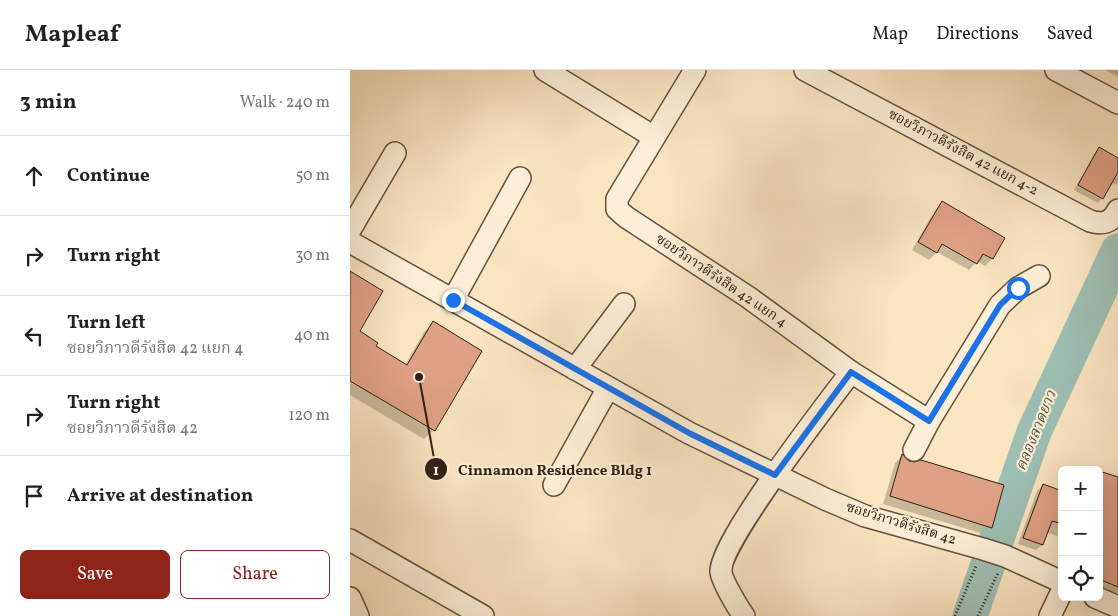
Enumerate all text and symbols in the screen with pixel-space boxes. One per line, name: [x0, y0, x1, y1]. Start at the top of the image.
text: Mapleaf: [25, 18, 119, 52]
text: Map: [872, 22, 908, 47]
text: Directions: [936, 22, 1019, 47]
text: Saved: [1047, 22, 1093, 47]
text: 3 min: [20, 88, 76, 117]
text: Walk · 240 m: [240, 92, 330, 114]
street label: ซอยวิภาวดีรังสิต 42 แยก 4-2: [885, 105, 1041, 201]
icon: ahead: [20, 162, 48, 190]
text: Continue: [67, 163, 150, 189]
text: 50 m: [296, 165, 330, 187]
street label: ซอยวิภาวดีรังสิต 42 แยก 4: [652, 230, 790, 332]
icon: right: [20, 242, 48, 270]
text: Turn right: [67, 243, 160, 269]
text: 30 m: [295, 245, 330, 267]
route start: [1007, 277, 1030, 300]
route end: [442, 289, 465, 312]
text: Turn left: [67, 310, 146, 336]
icon: left: [20, 322, 48, 350]
text: 40 m: [294, 325, 330, 347]
text: ซอยวิภาวดีรังสิต 42 แยก 4: [67, 338, 244, 360]
water label: คลองลาดยาว: [1011, 387, 1063, 474]
text: Turn right: [67, 390, 160, 416]
icon: right: [20, 402, 48, 430]
text: 120 m: [288, 405, 330, 427]
text: ซอยวิภาวดีรังสิต 42: [67, 418, 198, 440]
callout: Cinnamon Residence Bldg 1: [423, 454, 662, 484]
text: 1: [433, 461, 439, 482]
text: Cinnamon Residence Bldg 1: [458, 461, 652, 482]
map controls: [1058, 466, 1103, 601]
button: +: [1058, 466, 1103, 511]
icon: arrive: [20, 482, 48, 510]
text: Arrive at destination: [67, 483, 253, 509]
street label: ซอยวิภาวดีรังสิต 42: [843, 498, 959, 550]
button: −: [1058, 511, 1103, 556]
button: Save: [20, 550, 170, 599]
button: Share: [180, 550, 330, 599]
button: locate: [1058, 556, 1103, 601]

